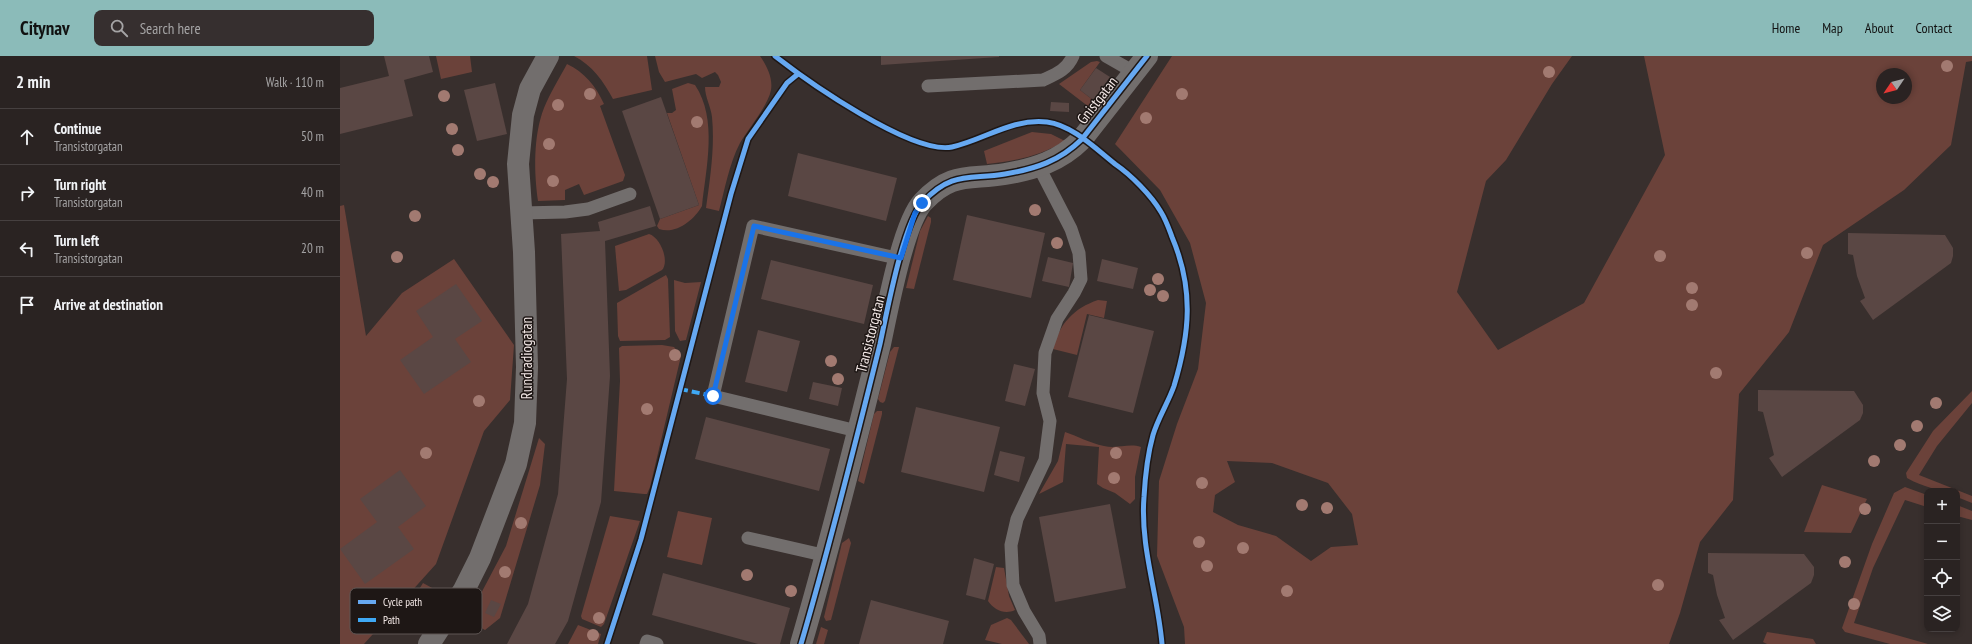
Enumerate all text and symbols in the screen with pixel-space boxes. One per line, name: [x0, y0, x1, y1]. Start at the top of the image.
search box: [94, 10, 374, 46]
text: Citynav: [20, 16, 70, 40]
icon: search: [108, 17, 130, 39]
text: Search here: [140, 19, 201, 38]
text: Home: [1772, 19, 1800, 37]
text: Map: [1822, 19, 1843, 37]
text: About: [1865, 19, 1894, 37]
text: Contact: [1916, 19, 1952, 37]
north arrow: [1876, 68, 1912, 104]
text: 2 min: [16, 71, 50, 93]
street label: Gnistgatan: [1072, 72, 1122, 128]
text: Walk · 110 m: [266, 74, 324, 91]
text: Continue: [54, 119, 101, 138]
icon: ahead: [16, 126, 38, 148]
text: 50 m: [301, 128, 324, 145]
text: Transistorgatan: [54, 138, 123, 155]
text: Turn right: [54, 175, 106, 194]
icon: right: [16, 182, 38, 204]
text: 40 m: [301, 184, 324, 201]
text: Transistorgatan: [54, 194, 123, 211]
route end: [913, 194, 931, 212]
text: Turn left: [54, 231, 99, 250]
icon: left: [16, 238, 38, 260]
text: 20 m: [301, 240, 324, 257]
text: Transistorgatan: [54, 250, 123, 267]
street label: Transistorgatan: [851, 293, 889, 375]
icon: arrive: [16, 294, 38, 316]
text: Arrive at destination: [54, 295, 163, 314]
street label: Rundradiogatan: [517, 317, 536, 399]
route start: [704, 387, 722, 405]
map controls: [1924, 488, 1960, 632]
button: +: [1924, 488, 1960, 524]
button: −: [1924, 524, 1960, 560]
button: locate: [1924, 560, 1960, 596]
legend: [350, 588, 482, 634]
text: Cycle path: [383, 595, 422, 609]
button: layers: [1924, 596, 1960, 632]
text: Path: [383, 613, 400, 627]

